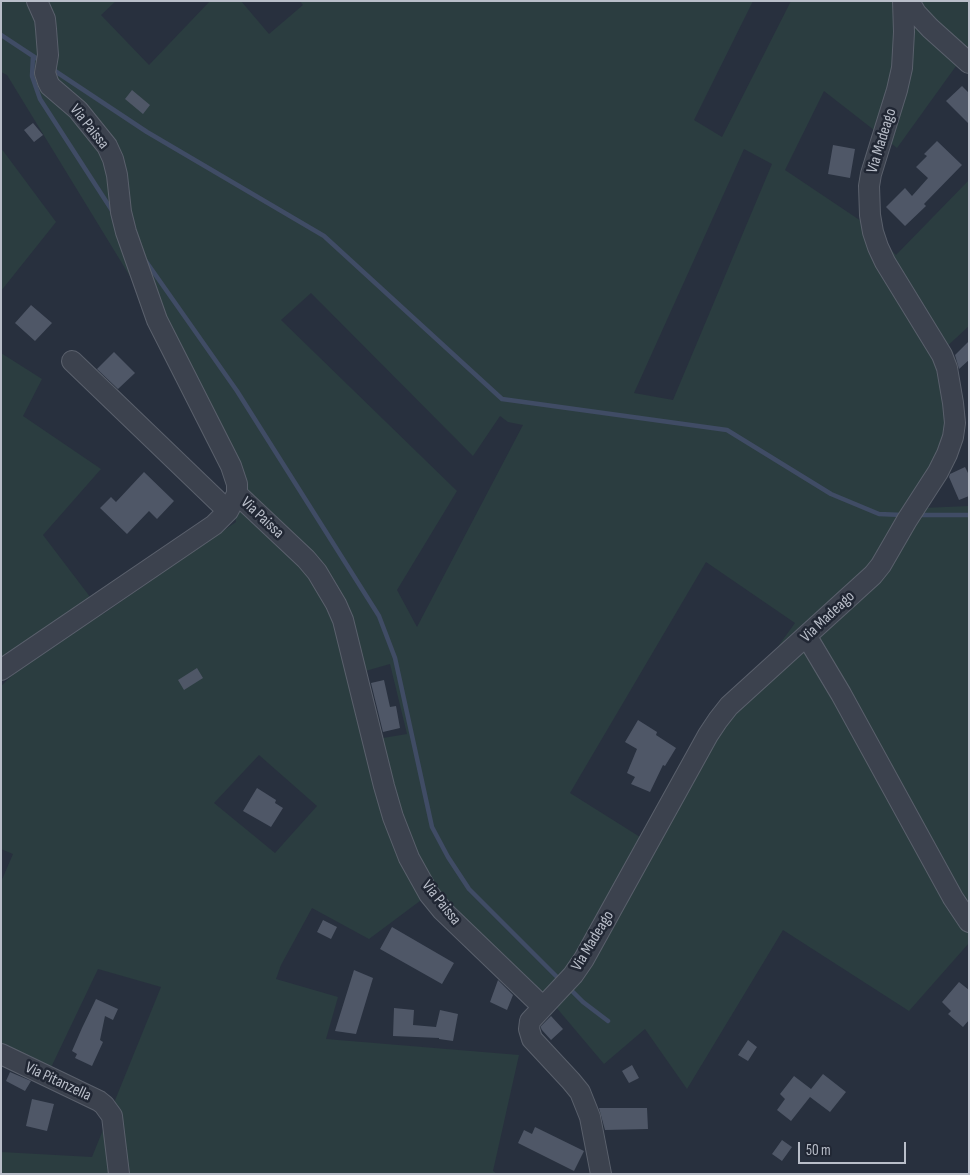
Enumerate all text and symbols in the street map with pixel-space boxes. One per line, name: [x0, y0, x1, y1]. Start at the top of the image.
street label: Via Paissa: [65, 101, 113, 153]
street label: Via Madeago: [863, 106, 901, 176]
street label: Via Paissa: [236, 493, 288, 543]
street label: Via Madeago: [797, 587, 859, 647]
street label: Via Paissa: [417, 877, 465, 929]
street label: Via Madeago: [568, 907, 618, 975]
street label: Via Pitanzella: [22, 1058, 94, 1106]
scale bar: [800, 1132, 908, 1164]
text: 50 m: [806, 1141, 831, 1160]

